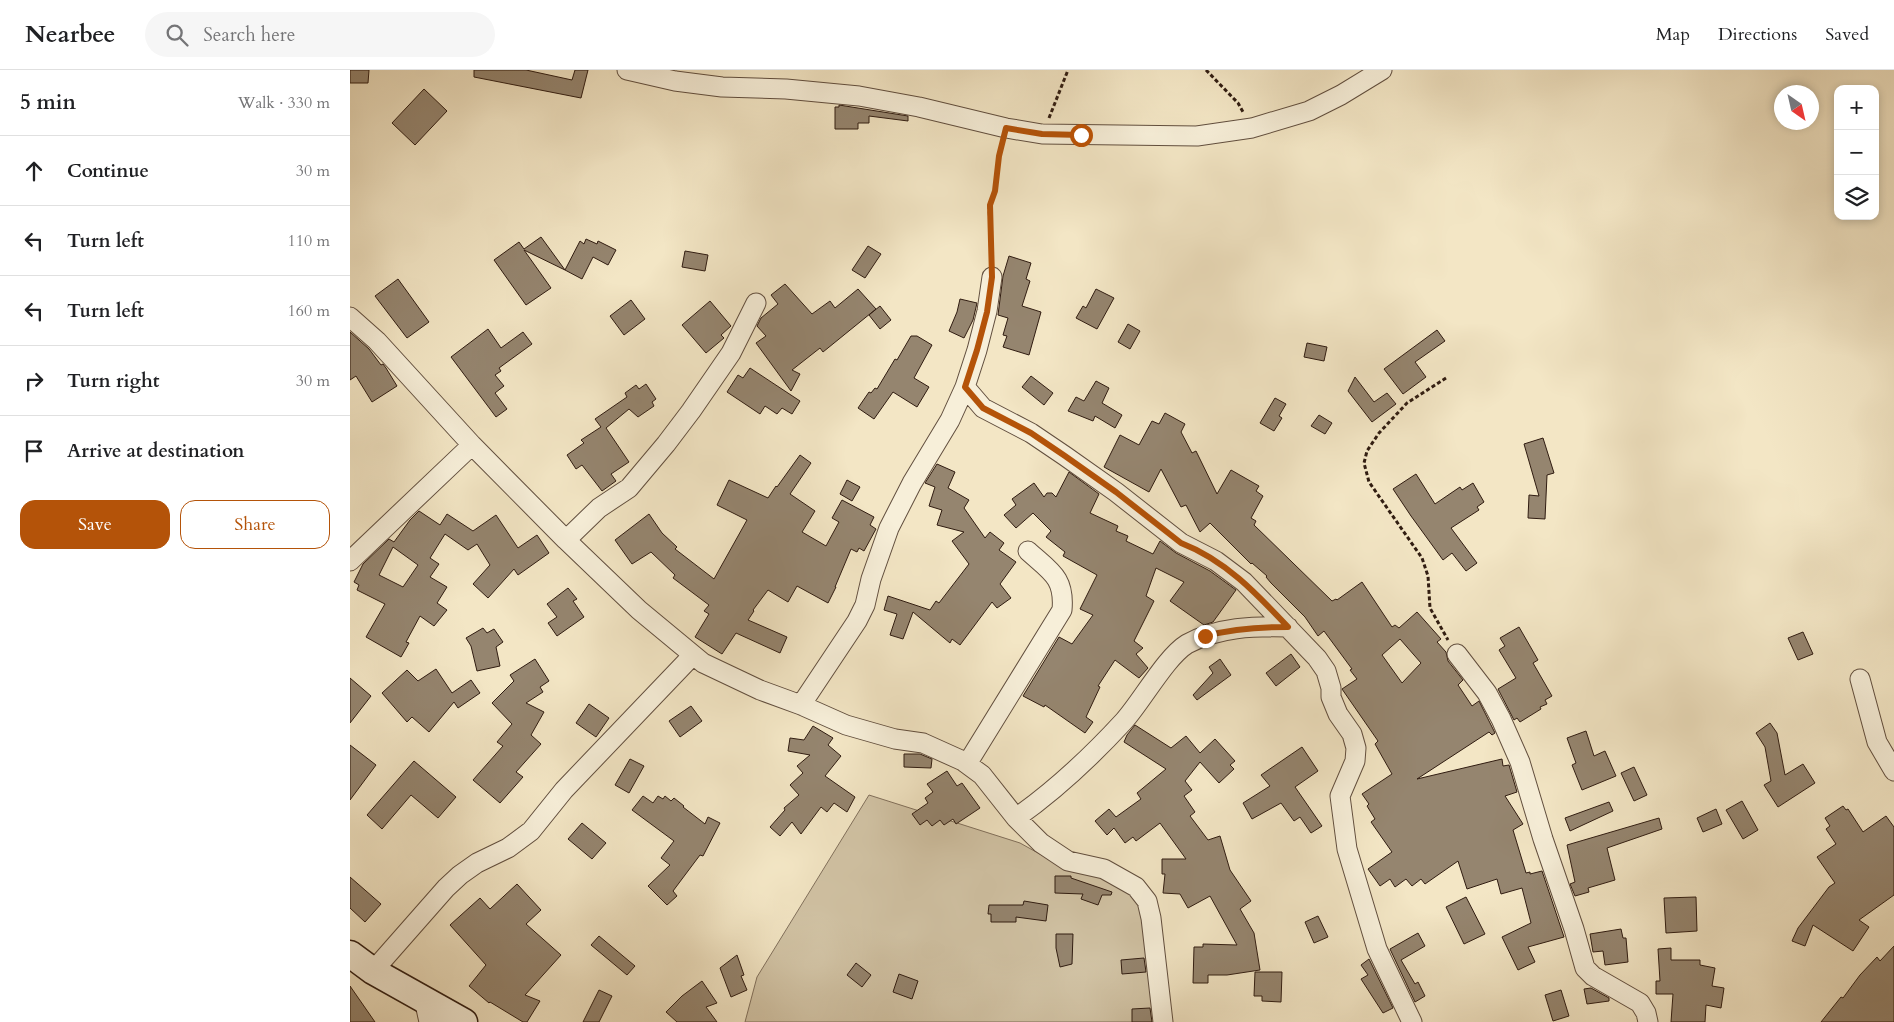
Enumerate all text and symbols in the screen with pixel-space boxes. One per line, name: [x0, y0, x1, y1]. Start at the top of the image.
search box: [145, 12, 495, 57]
text: Nearbee: [25, 18, 115, 51]
icon: search: [163, 21, 191, 49]
text: Search here: [203, 22, 295, 48]
text: Map: [1656, 22, 1690, 47]
text: Directions: [1718, 22, 1797, 47]
text: Saved: [1825, 22, 1869, 47]
north arrow: [1774, 85, 1819, 130]
map controls: [1834, 85, 1879, 220]
button: +: [1834, 85, 1879, 130]
text: 5 min: [20, 88, 76, 117]
text: Walk · 330 m: [238, 92, 330, 114]
route start: [1070, 124, 1093, 147]
button: −: [1834, 130, 1879, 175]
icon: ahead: [20, 157, 48, 185]
text: Continue: [67, 158, 149, 184]
text: 30 m: [296, 160, 330, 182]
button: layers: [1834, 175, 1879, 220]
icon: left: [20, 227, 48, 255]
text: Turn left: [67, 228, 144, 254]
text: 110 m: [288, 230, 330, 252]
icon: left: [20, 297, 48, 325]
text: Turn left: [67, 298, 144, 324]
text: 160 m: [288, 300, 330, 322]
icon: right: [20, 367, 48, 395]
text: Turn right: [67, 368, 159, 394]
text: 30 m: [296, 370, 330, 392]
icon: arrive: [20, 437, 48, 465]
text: Arrive at destination: [67, 438, 244, 464]
button: Save: [20, 500, 170, 549]
button: Share: [180, 500, 330, 549]
route end: [1194, 625, 1217, 648]

